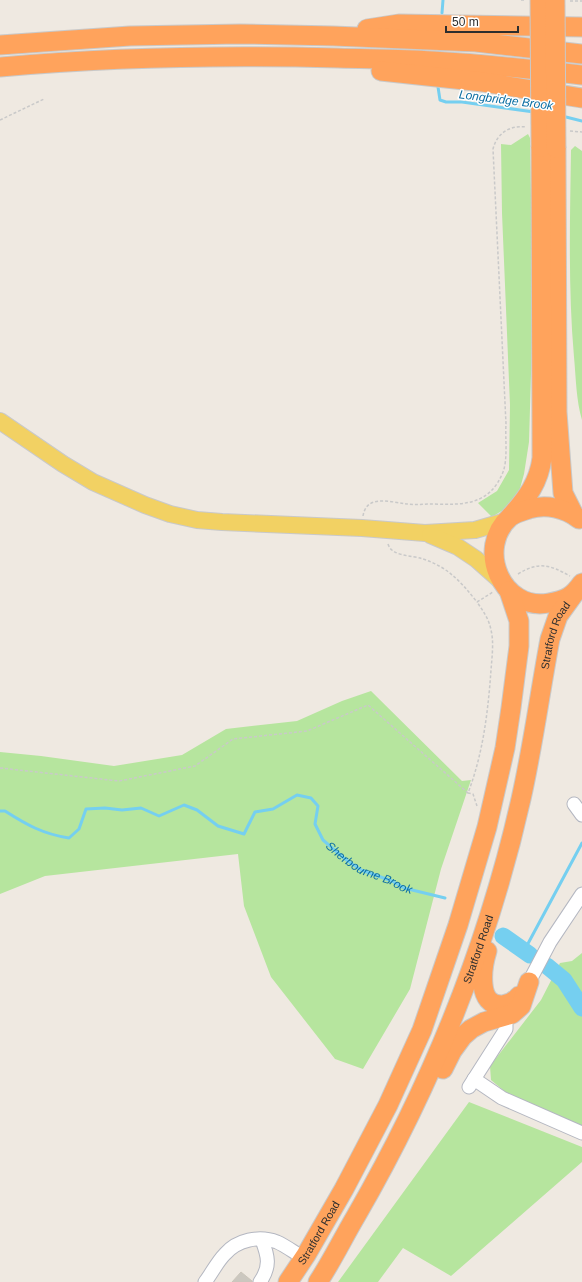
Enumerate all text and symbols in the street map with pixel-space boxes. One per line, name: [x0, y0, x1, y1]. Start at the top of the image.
scale bar: [446, 8, 518, 34]
text: 50 m: [452, 15, 479, 29]
water label: Longbridge Brook: [458, 87, 555, 113]
street label: Stratford Road: [539, 599, 573, 670]
water label: Sherbourne Brook: [323, 839, 415, 897]
street label: Stratford Road: [461, 913, 495, 985]
street label: Stratford Road: [295, 1199, 342, 1267]

